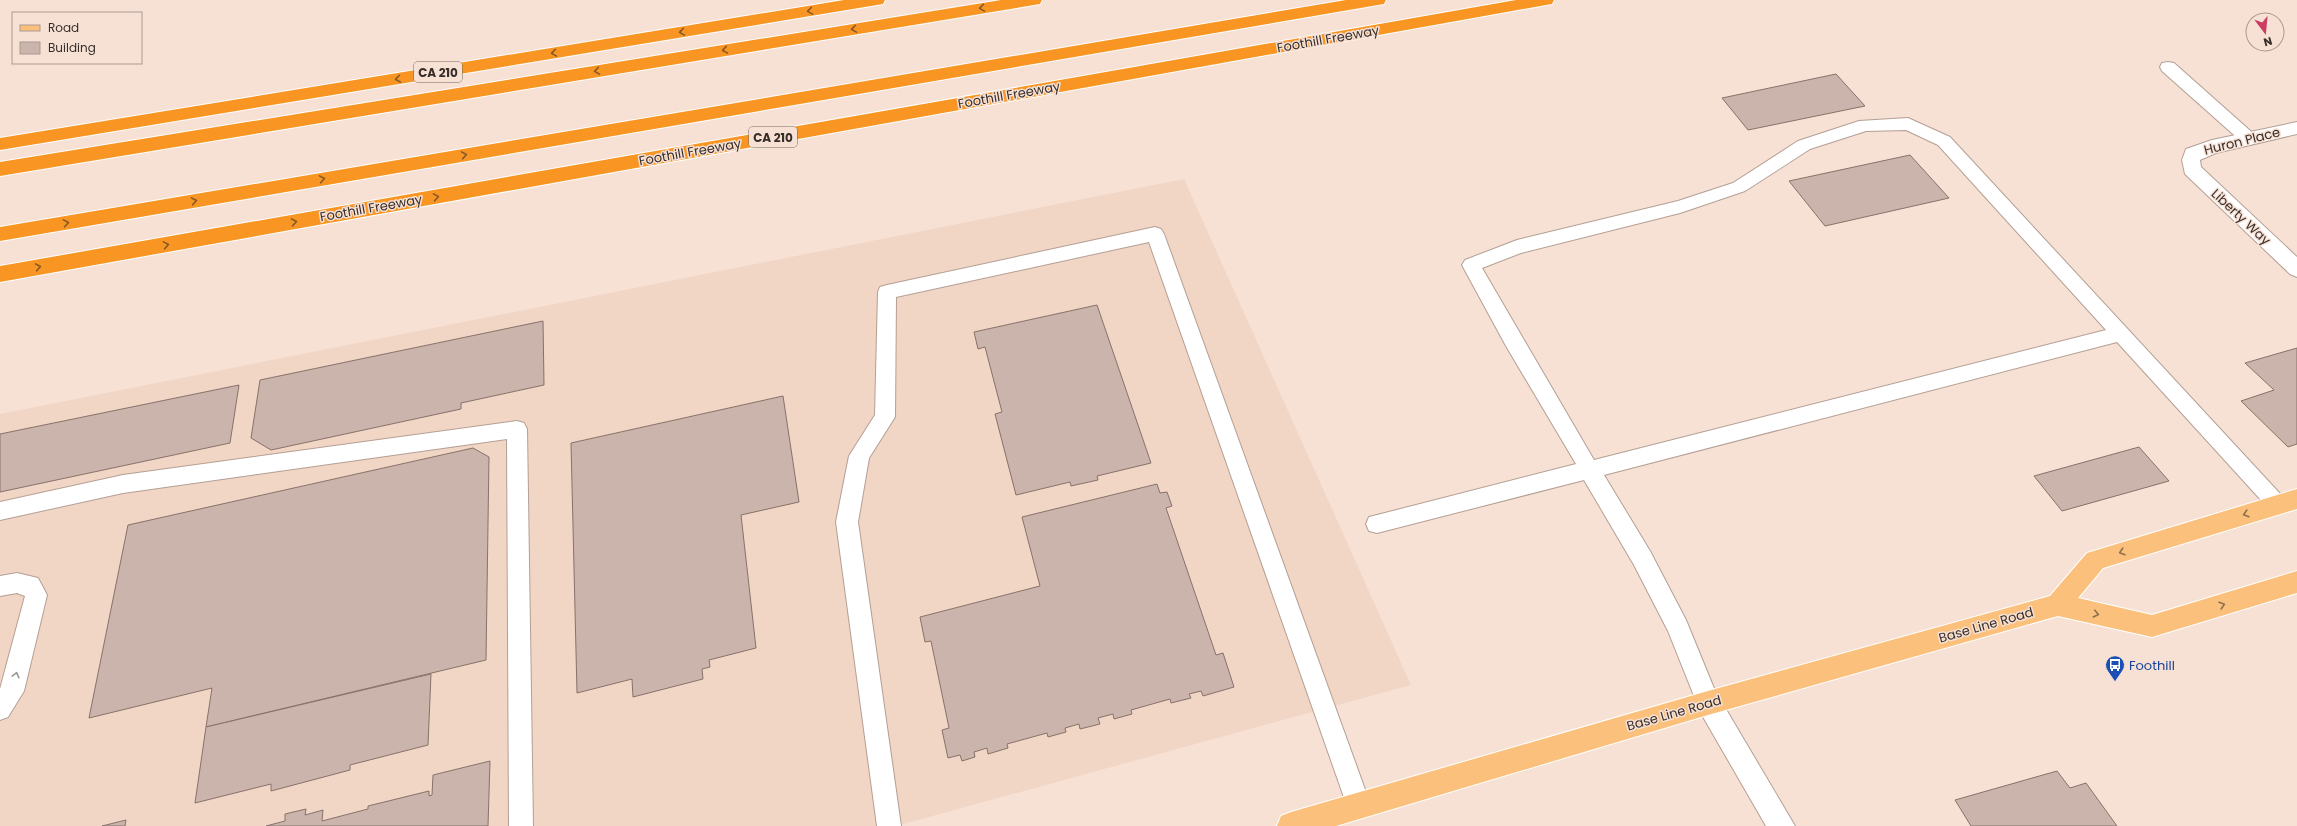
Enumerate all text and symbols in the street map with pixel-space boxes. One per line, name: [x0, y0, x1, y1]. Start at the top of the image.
one-way arrow: [979, 4, 985, 12]
one-way arrow: [807, 6, 814, 15]
legend: [12, 12, 142, 64]
north arrow: [2245, 12, 2285, 52]
text: Road: [48, 19, 79, 36]
street label: Foothill Freeway: [1275, 21, 1381, 57]
one-way arrow: [850, 24, 857, 33]
one-way arrow: [679, 27, 685, 36]
text: N: [2262, 33, 2274, 50]
text: Building: [48, 39, 96, 56]
one-way arrow: [722, 45, 728, 54]
one-way arrow: [551, 48, 557, 57]
road number: CA 210: [414, 62, 462, 82]
one-way arrow: [594, 66, 600, 75]
one-way arrow: [395, 74, 401, 82]
street label: Foothill Freeway: [956, 77, 1062, 113]
street label: Huron Place: [2202, 122, 2282, 160]
road number: CA 210: [749, 127, 797, 147]
street label: Foothill Freeway: [637, 134, 743, 170]
one-way arrow: [461, 152, 467, 160]
one-way arrow: [319, 176, 326, 184]
street label: Liberty Way: [2207, 185, 2275, 250]
street label: Foothill Freeway: [318, 190, 424, 226]
one-way arrow: [433, 193, 439, 202]
one-way arrow: [191, 197, 197, 206]
one-way arrow: [291, 218, 298, 227]
one-way arrow: [63, 219, 69, 228]
one-way arrow: [163, 241, 170, 249]
one-way arrow: [35, 264, 42, 272]
one-way arrow: [2243, 509, 2250, 517]
one-way arrow: [2119, 547, 2126, 556]
one-way arrow: [2218, 601, 2225, 610]
street label: Base Line Road: [1936, 602, 2036, 648]
one-way arrow: [2093, 609, 2100, 617]
bus stop icon: Foothill: [2104, 654, 2126, 682]
place label: Foothill: [2129, 656, 2175, 675]
one-way arrow: [11, 671, 20, 678]
street label: Base Line Road: [1624, 690, 1724, 736]

